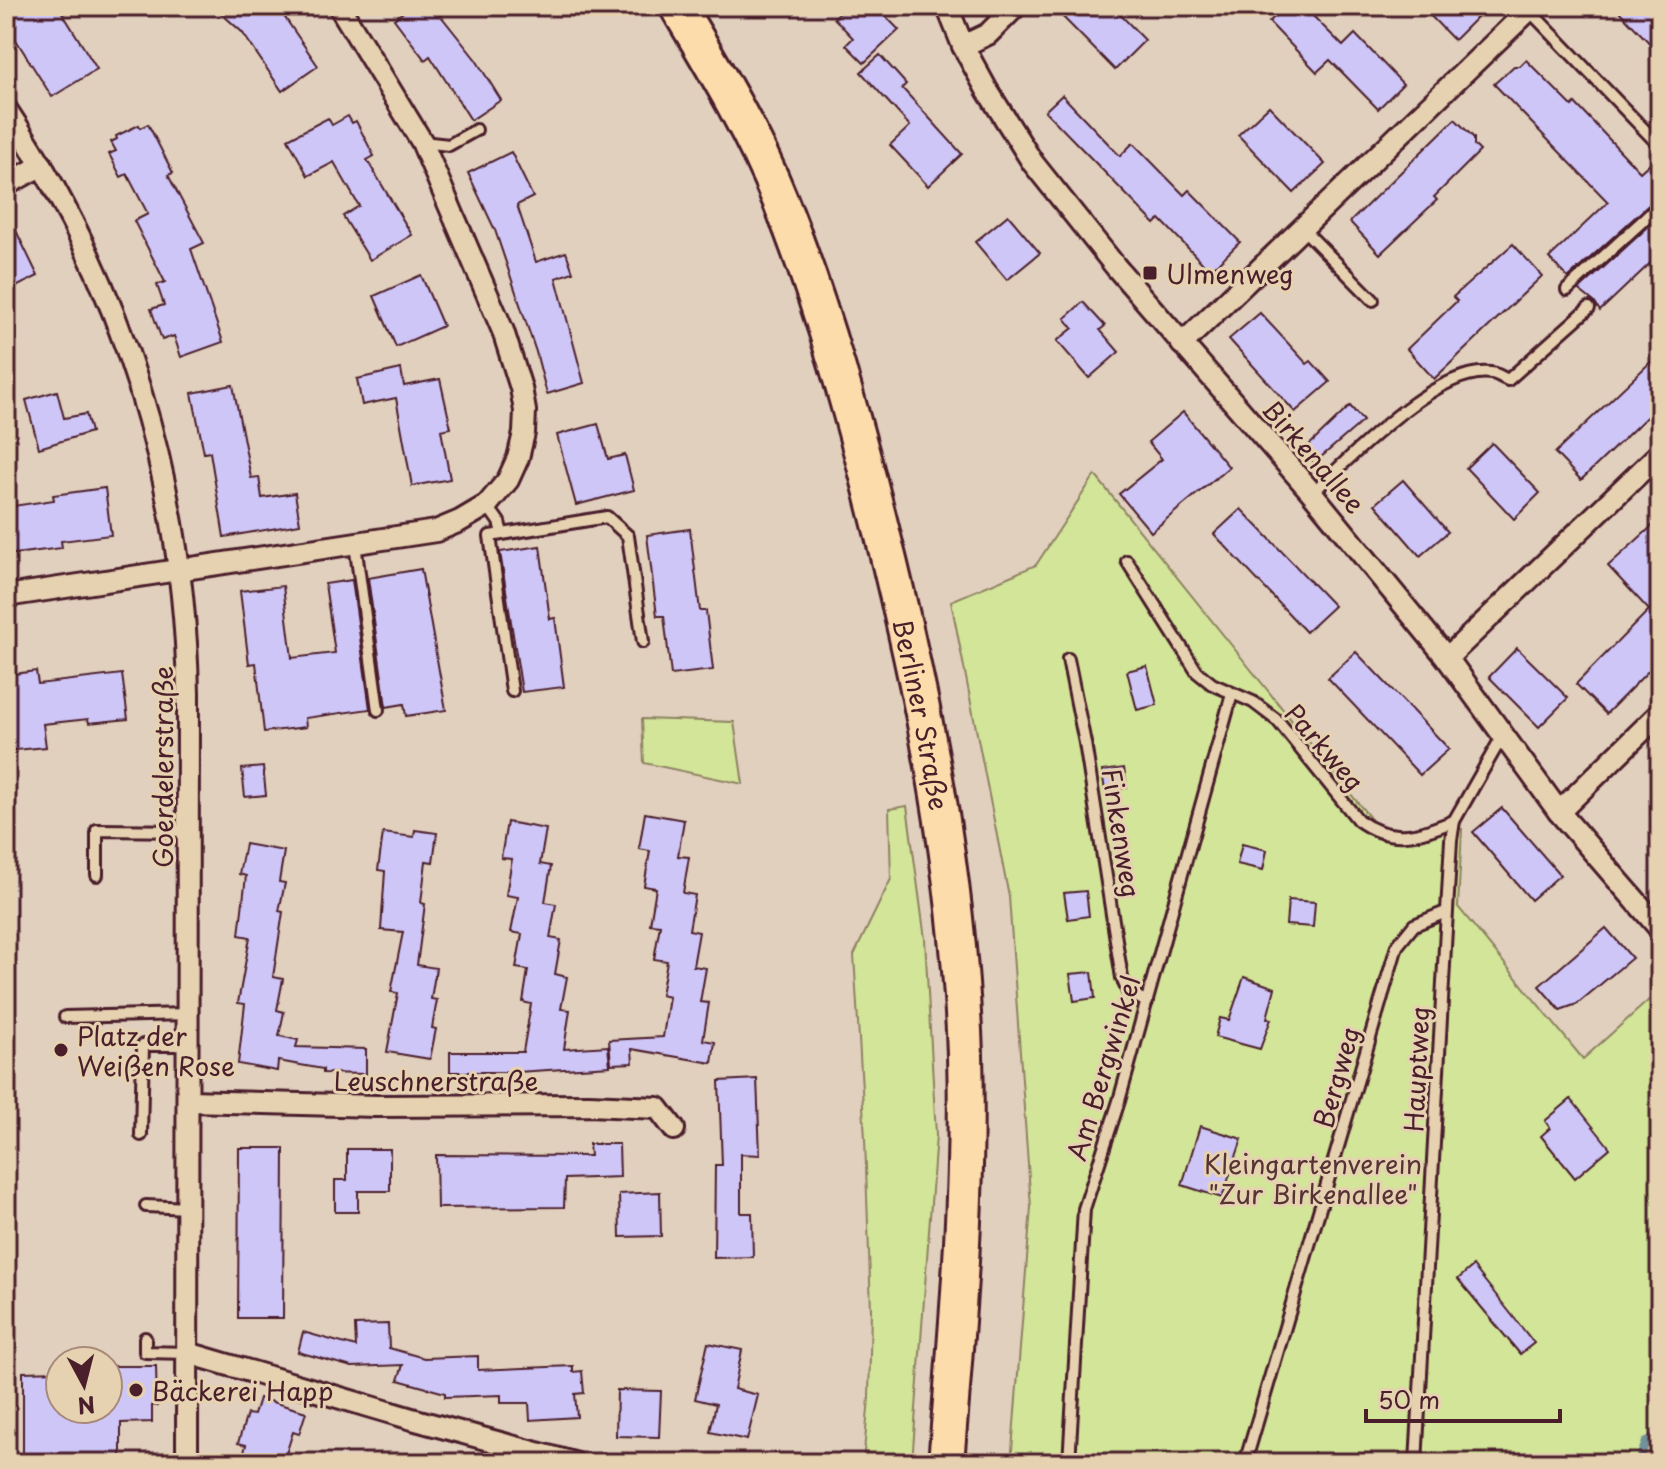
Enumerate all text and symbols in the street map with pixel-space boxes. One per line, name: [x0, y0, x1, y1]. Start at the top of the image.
place label: Ulmenweg: [1166, 254, 1294, 293]
marker: Ulmenweg: [1141, 264, 1159, 282]
street label: Birkenallee: [1253, 391, 1375, 521]
street label: Berliner Straße: [884, 614, 960, 813]
street label: Goerdelerstraße: [143, 666, 182, 868]
street label: Parkweg: [1276, 695, 1374, 799]
street label: Finkenweg: [1093, 765, 1151, 901]
street label: Am Bergwinkel: [1056, 971, 1150, 1165]
street label: Hauptweg: [1393, 1005, 1439, 1133]
place label: Platz der Weißen Rose: [77, 1016, 235, 1085]
street label: Bergweg: [1303, 1022, 1369, 1132]
marker: Platz der Weißen Rose: [52, 1041, 70, 1059]
street label: Leuschnerstraße: [334, 1061, 538, 1100]
park label: Kleingartenverein "Zur Birkenallee": [1204, 1144, 1422, 1213]
north arrow: [44, 1345, 124, 1425]
place label: Bäckerei Happ: [152, 1371, 333, 1410]
scale bar: [1366, 1373, 1560, 1423]
marker: Bäckerei Happ: [127, 1381, 145, 1399]
text: 50 m: [1378, 1381, 1440, 1417]
text: N: [76, 1389, 97, 1424]

